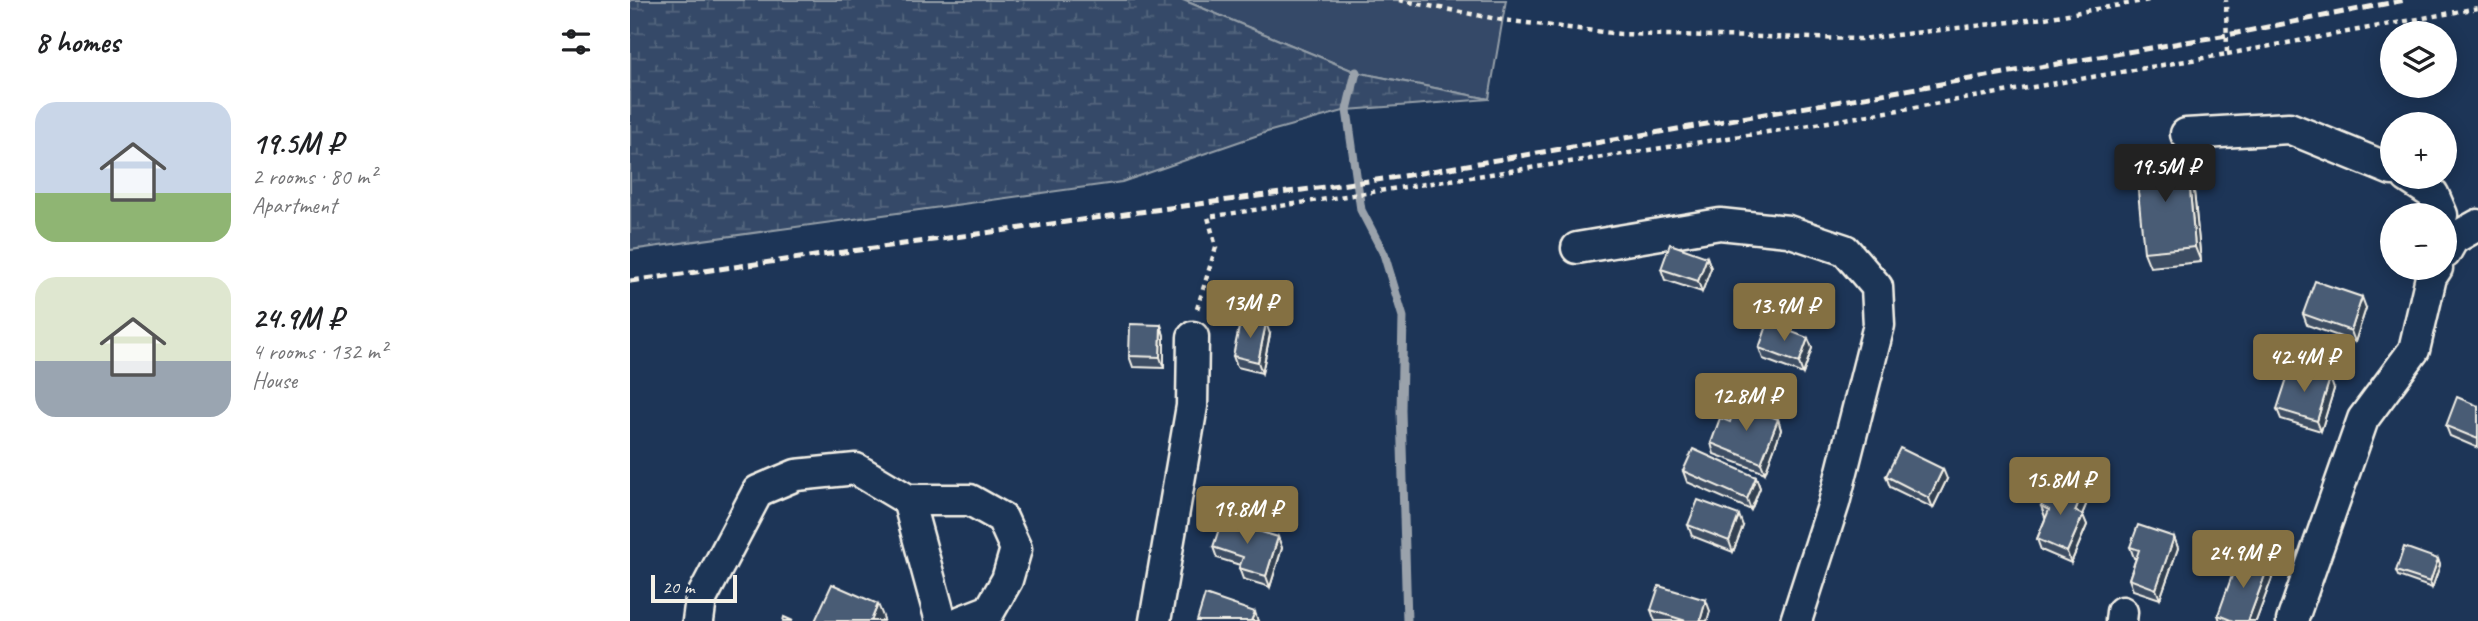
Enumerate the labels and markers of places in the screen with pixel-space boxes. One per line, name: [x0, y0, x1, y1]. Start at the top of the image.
pin: 19.5M ₽: [2100, 144, 2230, 204]
pin: 13M ₽: [1201, 280, 1299, 340]
pin: 13.9M ₽: [1719, 284, 1849, 343]
pin: 42.4M ₽: [2239, 334, 2369, 394]
pin: 12.8M ₽: [1681, 374, 1811, 433]
pin: 15.8M ₽: [1995, 458, 2125, 517]
pin: 19.8M ₽: [1182, 486, 1312, 546]
pin: 24.9M ₽: [2178, 530, 2308, 590]

